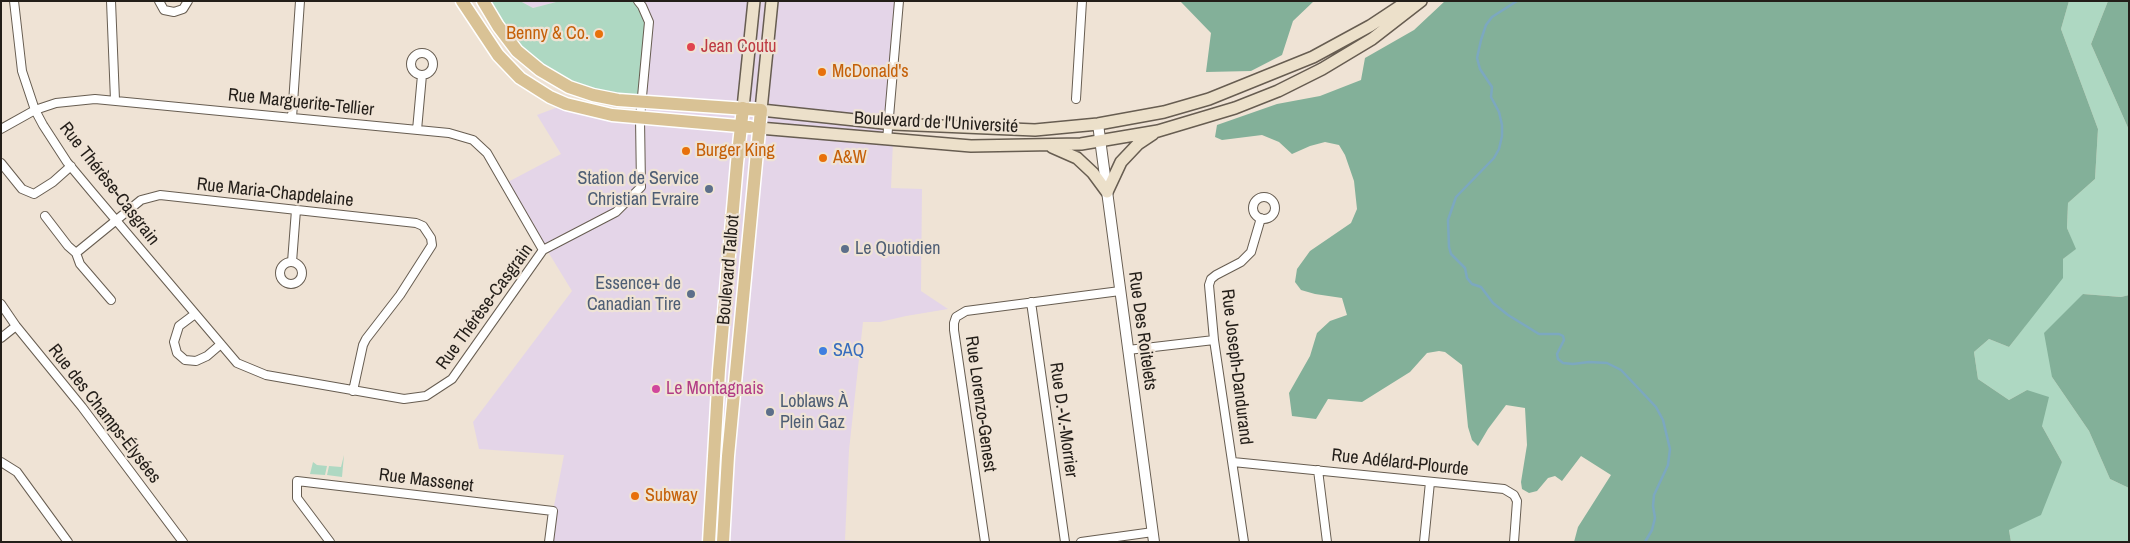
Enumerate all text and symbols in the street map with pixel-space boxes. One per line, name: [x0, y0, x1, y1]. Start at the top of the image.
place label: Benny & Co.: [506, 23, 589, 45]
marker: Benny & Co.: [593, 28, 605, 40]
place label: Jean Coutu: [701, 36, 776, 58]
marker: Jean Coutu: [685, 41, 697, 53]
place label: McDonald's: [832, 61, 909, 83]
marker: McDonald's: [816, 66, 828, 78]
street label: Rue Marguerite-Tellier: [227, 85, 375, 121]
street label: Boulevard de l'Université: [853, 108, 1019, 138]
street label: Rue Thérèse-Casgrain: [54, 118, 164, 250]
place label: Burger King: [696, 140, 775, 162]
marker: Burger King: [680, 145, 692, 157]
place label: A&W: [833, 147, 867, 169]
marker: A&W: [817, 152, 829, 164]
place label: Station de Service Christian Evraire: [578, 168, 699, 210]
street label: Rue Maria-Chapdelaine: [196, 174, 354, 212]
marker: Station de Service Christian Evraire: [703, 183, 715, 195]
street label: Boulevard Talbot: [713, 214, 745, 326]
place label: Le Quotidien: [855, 238, 940, 260]
street label: Rue Thérèse-Casgrain: [432, 240, 538, 374]
marker: Le Quotidien: [839, 243, 851, 255]
street label: Rue Des Roitelets: [1123, 270, 1161, 392]
place label: Essence+ de Canadian Tire: [587, 273, 681, 316]
marker: Essence+ de Canadian Tire: [685, 288, 697, 300]
street label: Rue Joseph-Dandurand: [1216, 288, 1256, 446]
street label: Rue Lorenzo-Genest: [960, 335, 1000, 473]
street label: Rue des Champs-Élysées: [43, 340, 165, 488]
place label: SAQ: [833, 340, 864, 362]
marker: SAQ: [817, 345, 829, 357]
street label: Rue D.-V.-Morrier: [1044, 361, 1082, 479]
place label: Le Montagnais: [666, 378, 764, 400]
marker: Le Montagnais: [650, 383, 662, 395]
place label: Loblaws À Plein Gaz: [780, 391, 848, 434]
marker: Loblaws À Plein Gaz: [764, 406, 776, 418]
street label: Rue Adélard-Plourde: [1330, 445, 1470, 481]
street label: Rue Massenet: [377, 464, 475, 498]
place label: Subway: [645, 485, 698, 507]
marker: Subway: [629, 490, 641, 502]

